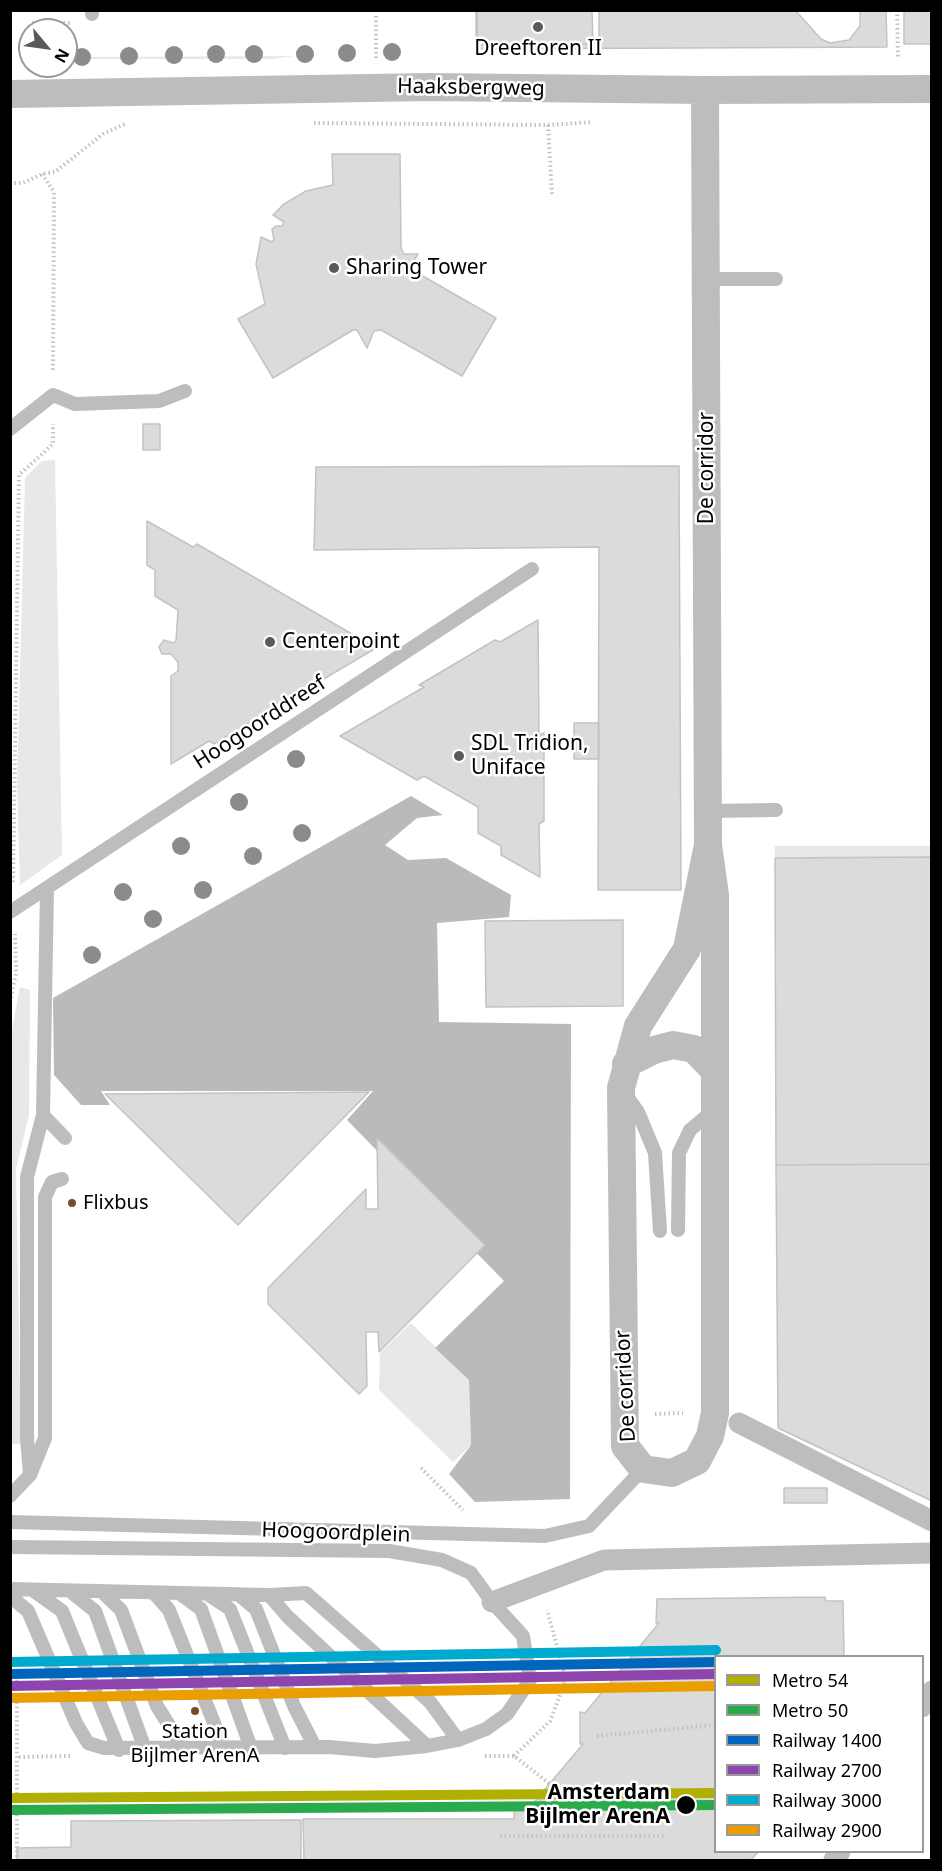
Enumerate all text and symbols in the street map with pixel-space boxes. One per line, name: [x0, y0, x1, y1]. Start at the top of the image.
north arrow: [18, 18, 78, 78]
marker: Dreeftoren II: [531, 20, 545, 34]
place label: Dreeftoren II: [474, 36, 602, 62]
text: N: [49, 45, 75, 67]
street label: Haaksbergweg: [397, 74, 545, 102]
place label: Sharing Tower: [346, 255, 487, 281]
marker: Sharing Tower: [327, 261, 341, 275]
street label: De corridor: [694, 412, 720, 524]
place label: Centerpoint: [282, 629, 400, 655]
marker: Centerpoint: [263, 635, 277, 649]
street label: Hoogoorddreef: [189, 671, 331, 775]
place label: SDL Tridion, Uniface: [471, 731, 589, 781]
marker: SDL Tridion, Uniface: [452, 749, 466, 763]
place label: Flixbus: [83, 1191, 149, 1215]
marker: Flixbus: [66, 1197, 78, 1209]
street label: De corridor: [610, 1329, 642, 1443]
street label: Hoogoordplein: [261, 1518, 411, 1548]
legend: [714, 1655, 924, 1853]
text: Metro 54: [772, 1668, 848, 1692]
text: Metro 50: [772, 1698, 848, 1722]
marker: Station Bijlmer ArenA: [189, 1705, 201, 1717]
place label: Station Bijlmer ArenA: [131, 1720, 259, 1767]
text: Railway 1400: [772, 1728, 882, 1752]
text: Railway 2700: [772, 1758, 882, 1782]
place label: Amsterdam Bijlmer ArenA: [525, 1780, 670, 1830]
text: Railway 3000: [772, 1788, 882, 1812]
marker: Amsterdam Bijlmer ArenA: [675, 1794, 697, 1816]
text: Railway 2900: [772, 1818, 882, 1842]

